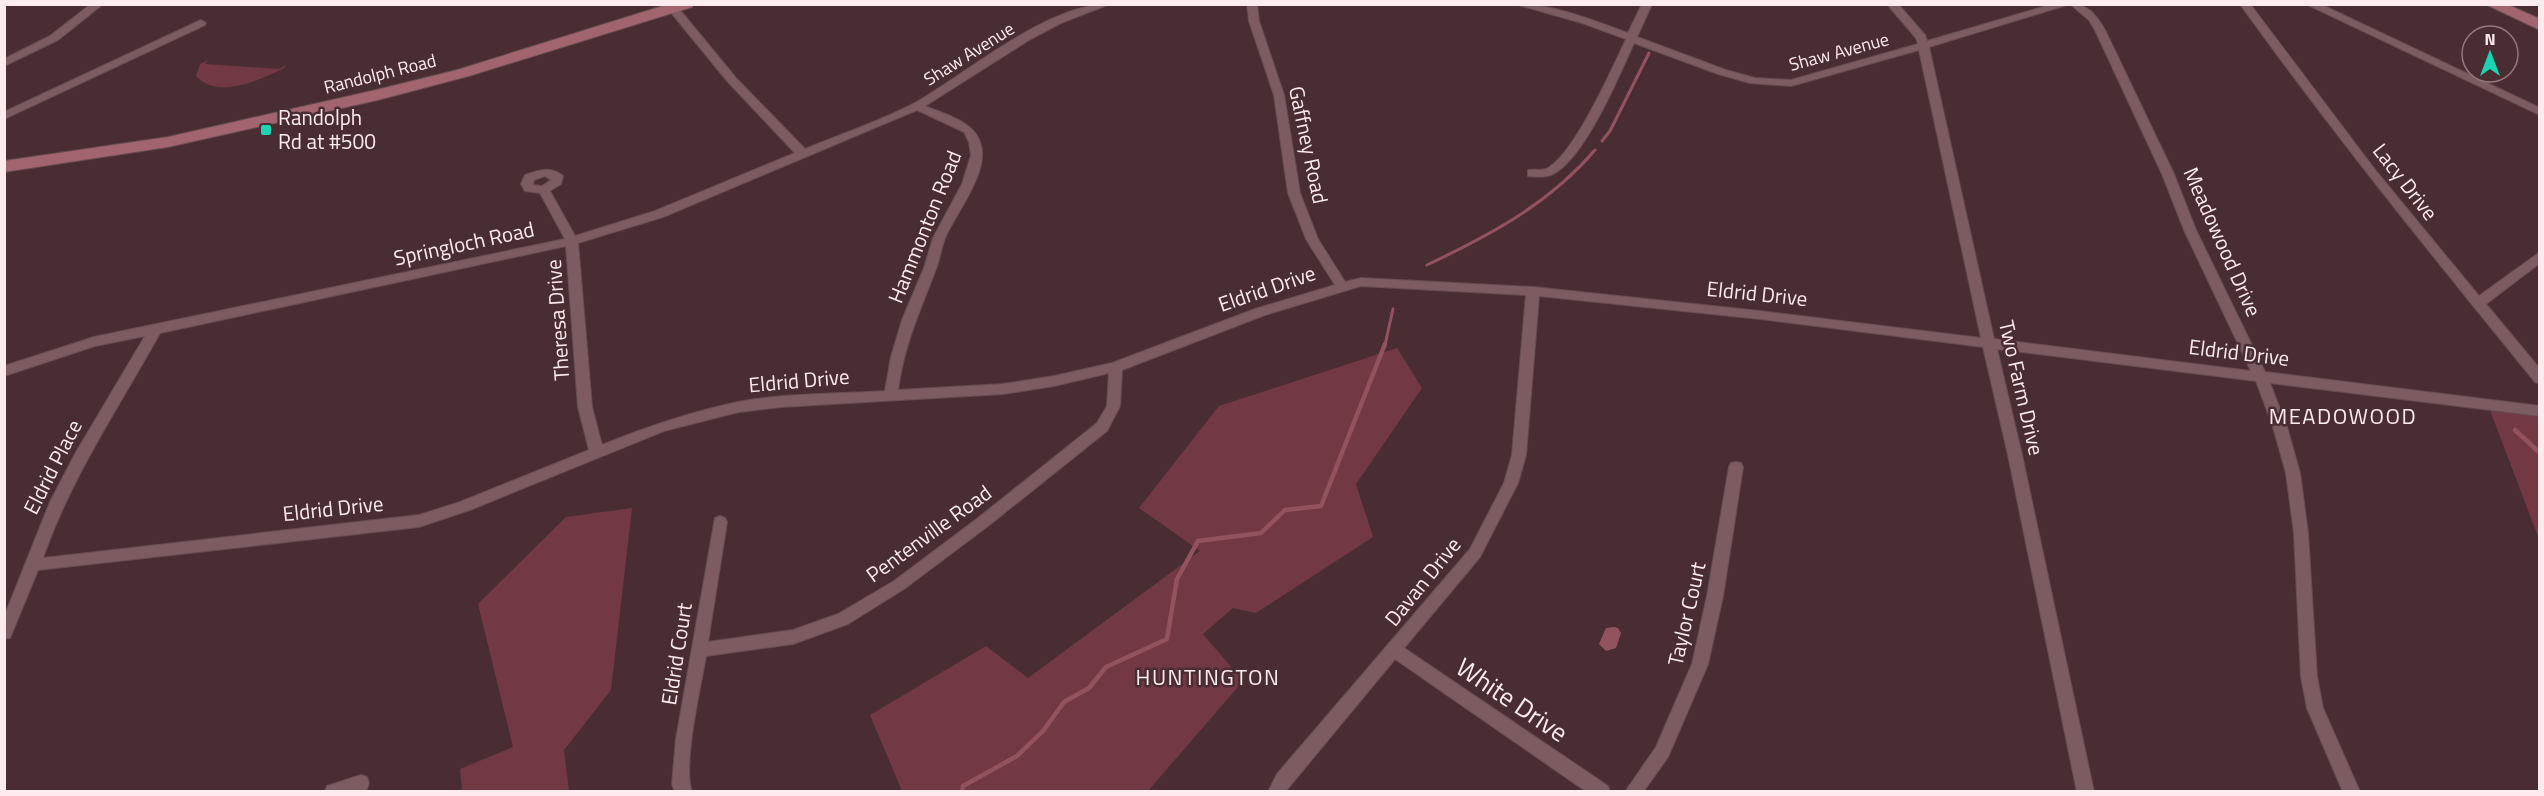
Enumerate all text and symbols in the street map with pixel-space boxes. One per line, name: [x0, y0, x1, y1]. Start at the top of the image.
street label: Shaw Avenue: [918, 15, 1019, 92]
north arrow: [2460, 24, 2520, 84]
street label: Shaw Avenue: [1786, 25, 1892, 78]
text: N: [2484, 27, 2496, 51]
street label: Randolph Road: [321, 46, 439, 101]
street label: Gaffney Road: [1281, 83, 1337, 206]
place label: Randolph Rd at #500: [278, 101, 376, 157]
marker: Randolph Rd at #500: [259, 123, 273, 137]
street label: Lacy Drive: [2365, 136, 2446, 227]
street label: Hammonton Road: [879, 146, 969, 308]
street label: Meadowood Drive: [2176, 162, 2270, 321]
street label: Springloch Road: [391, 213, 537, 274]
street label: Eldrid Drive: [1214, 256, 1320, 320]
street label: Theresa Drive: [537, 258, 577, 382]
street label: Eldrid Drive: [1705, 272, 1809, 314]
street label: Two Farm Drive: [1991, 317, 2053, 458]
street label: Eldrid Drive: [2187, 330, 2291, 374]
street label: Eldrid Drive: [747, 360, 851, 400]
district label: MEADOWOOD: [2269, 399, 2417, 433]
street label: Eldrid Place: [15, 414, 90, 520]
street label: Pentenville Road: [859, 477, 998, 590]
street label: Eldrid Drive: [281, 487, 385, 529]
street label: Davan Drive: [1376, 530, 1468, 633]
street label: Taylor Court: [1659, 558, 1714, 669]
street label: Eldrid Court: [652, 600, 700, 707]
street label: White Drive: [1449, 648, 1576, 751]
district label: HUNTINGTON: [1136, 660, 1280, 694]

